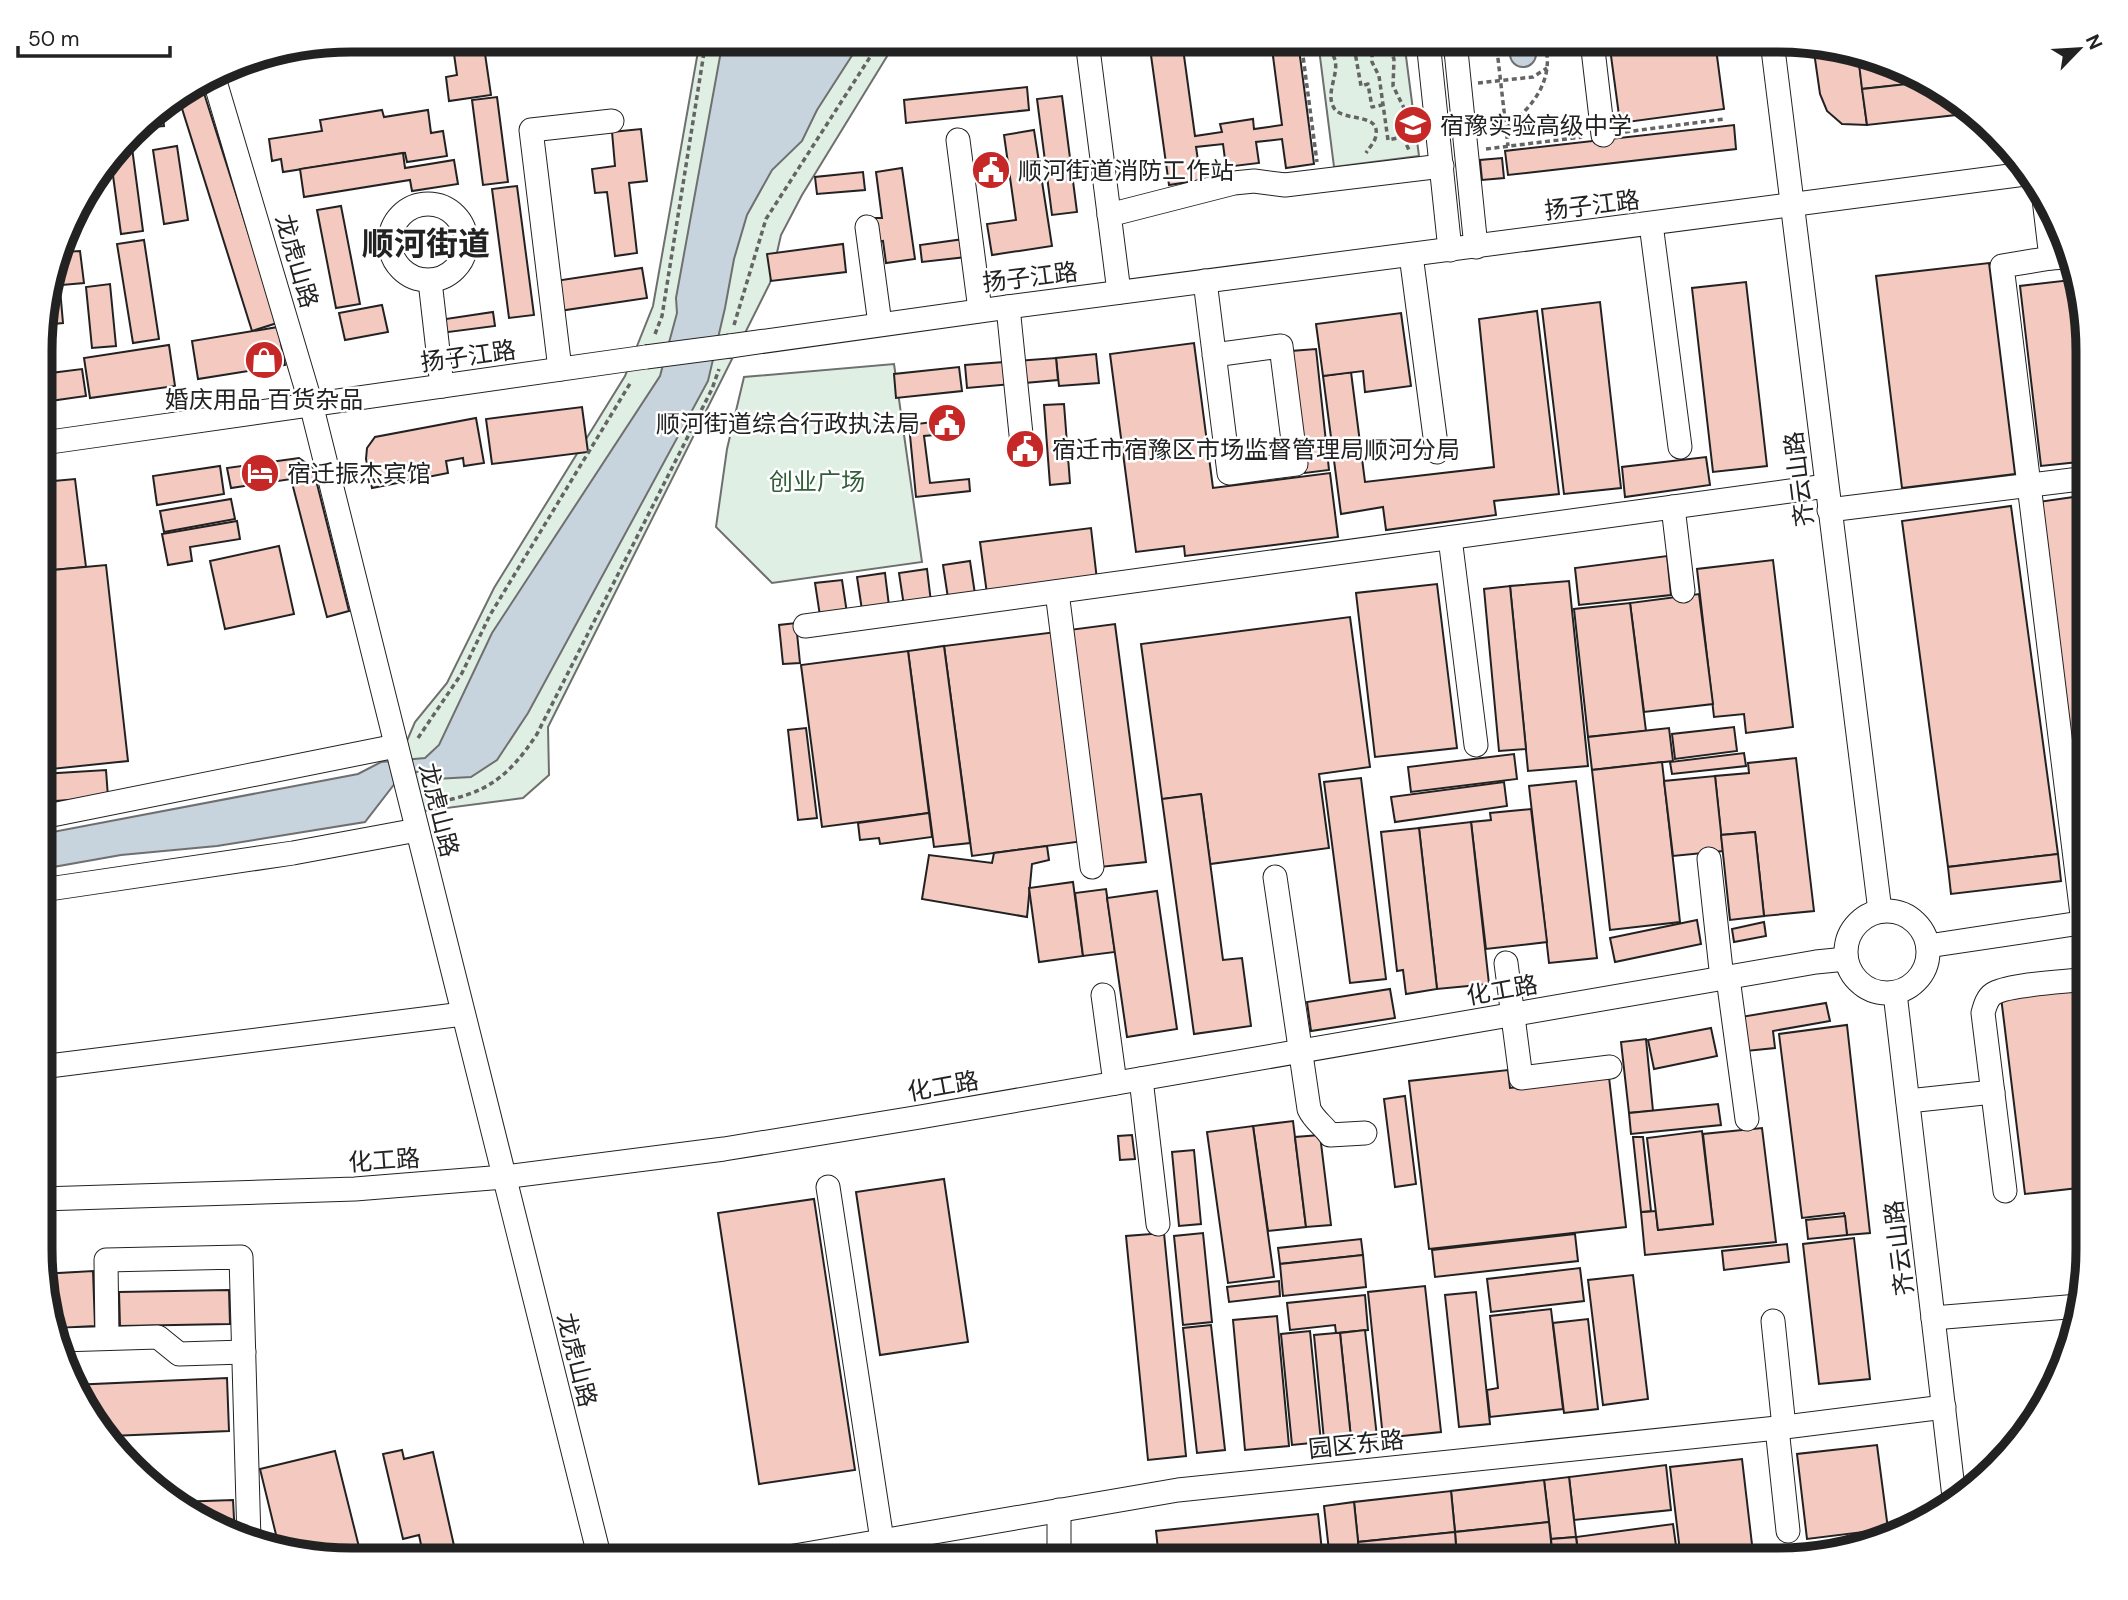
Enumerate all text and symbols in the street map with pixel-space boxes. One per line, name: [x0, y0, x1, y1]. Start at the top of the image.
scale bar: [18, 14, 170, 58]
north arrow: [2044, 14, 2114, 84]
text: 50 m: [28, 25, 79, 53]
text: N: [2080, 30, 2108, 54]
school or university icon: 宿豫实验高级中学: [1392, 104, 1434, 146]
place label: 宿豫实验高级中学: [1440, 110, 1632, 141]
public building icon: 顺河街道消防工作站: [970, 149, 1012, 191]
place label: 顺河街道消防工作站: [1018, 155, 1234, 186]
street label: 扬子江路: [1542, 184, 1642, 226]
street label: 龙虎山路: [269, 211, 325, 311]
district label: 顺河街道: [362, 223, 490, 265]
street label: 扬子江路: [980, 256, 1080, 298]
street label: 扬子江路: [418, 334, 518, 378]
shop icon: 婚庆用品 百货杂品: [243, 339, 285, 381]
place label: 婚庆用品 百货杂品: [165, 384, 363, 415]
public building icon: 顺河街道综合行政执法局: [926, 402, 968, 444]
place label: 顺河街道综合行政执法局: [656, 408, 920, 439]
public building icon: 宿迁市宿豫区市场监督管理局顺河分局: [1004, 428, 1046, 470]
street label: 齐云山路: [1778, 429, 1820, 529]
place label: 宿迁市宿豫区市场监督管理局顺河分局: [1052, 434, 1460, 465]
hotel icon: 宿迁振杰宾馆: [239, 452, 281, 494]
place label: 宿迁振杰宾馆: [287, 458, 431, 489]
park label: 创业广场: [769, 466, 865, 497]
street label: 龙虎山路: [412, 760, 466, 860]
street label: 化工路: [1464, 968, 1540, 1012]
street label: 化工路: [905, 1064, 981, 1108]
street label: 化工路: [347, 1142, 421, 1178]
street label: 齐云山路: [1878, 1198, 1920, 1298]
street label: 龙虎山路: [550, 1310, 604, 1410]
street label: 园区东路: [1307, 1424, 1405, 1464]

